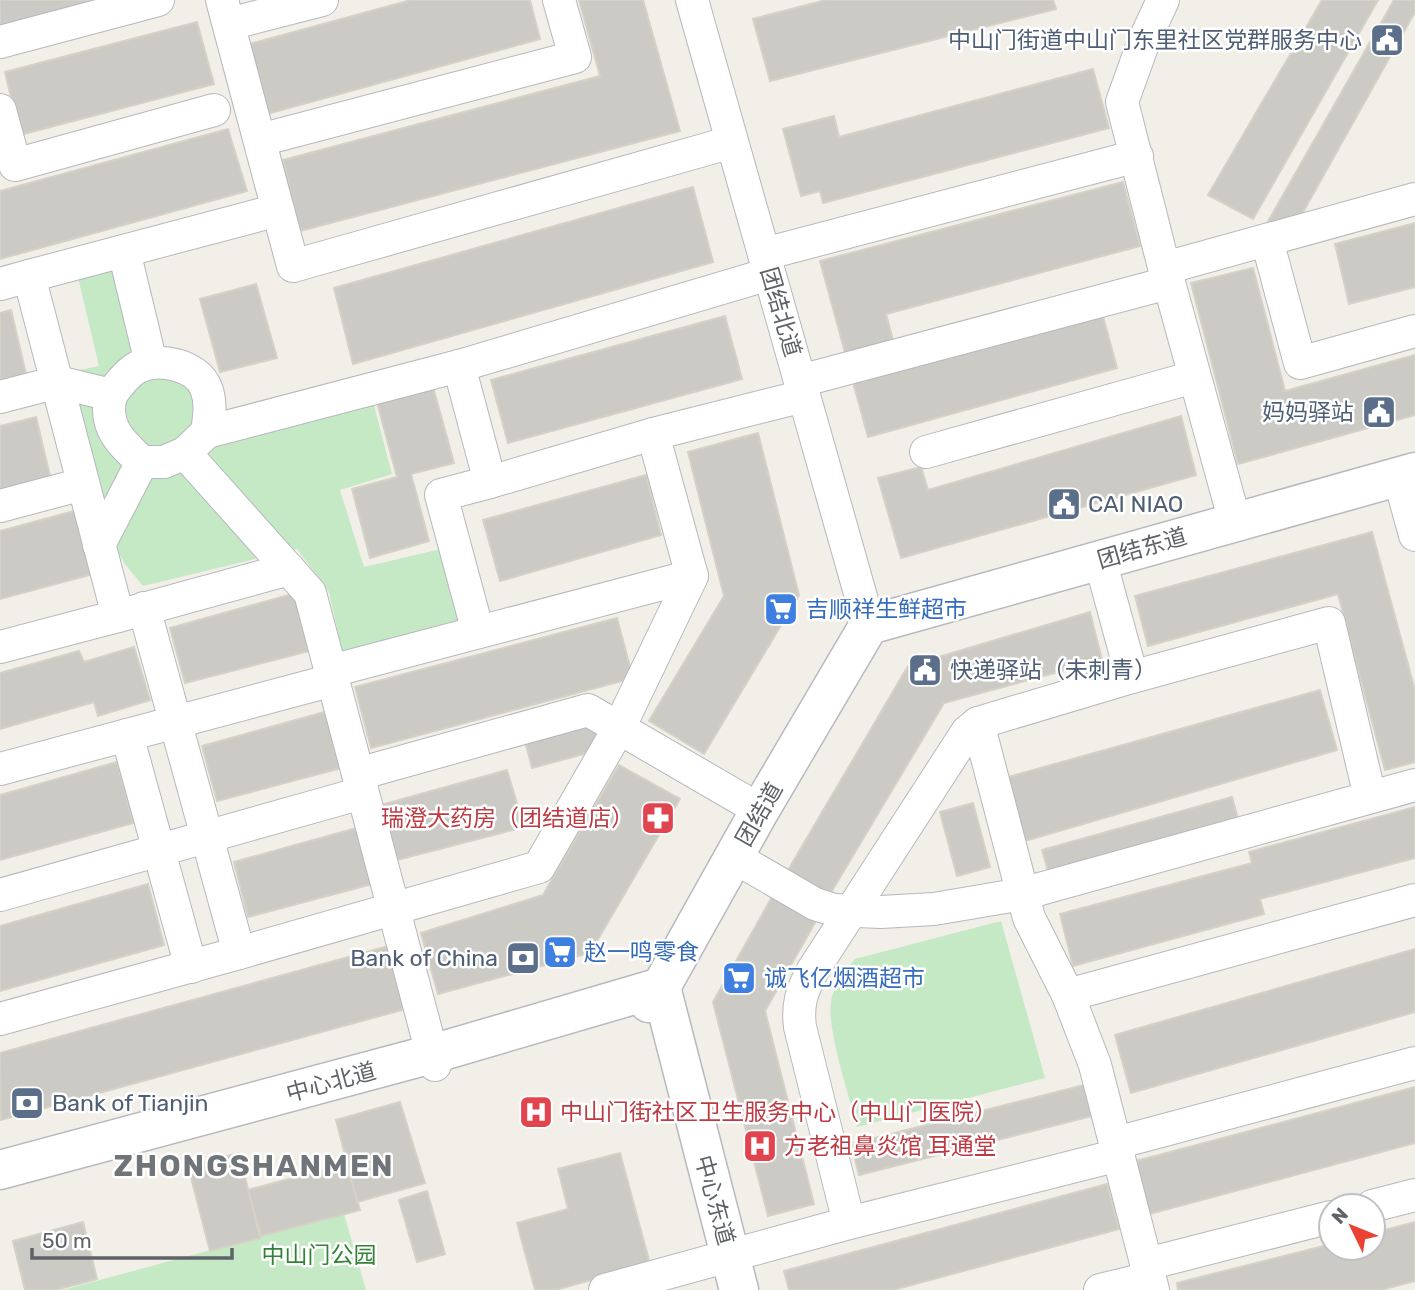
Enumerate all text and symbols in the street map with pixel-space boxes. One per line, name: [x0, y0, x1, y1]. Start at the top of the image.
public building icon: 中山门街道中山门东里社区党群服务中心: [1368, 21, 1406, 59]
place label: 中山门街道中山门东里社区党群服务中心: [948, 26, 1362, 54]
street label: 团结北道: [755, 264, 807, 360]
public building icon: 妈妈驿站: [1360, 393, 1398, 431]
place label: 妈妈驿站: [1262, 398, 1354, 426]
public building icon: CAI NIAO: [1045, 485, 1083, 523]
place label: CAI NIAO: [1088, 490, 1183, 518]
street label: 团结东道: [1094, 522, 1190, 574]
supermarket icon: 吉顺祥生鲜超市: [762, 590, 800, 628]
place label: 吉顺祥生鲜超市: [806, 595, 967, 623]
public building icon: 快递驿站（未刺青）: [906, 651, 944, 689]
place label: 快递驿站（未刺青）: [950, 656, 1157, 684]
street label: 团结道: [730, 777, 788, 851]
pharmacy icon: 瑞澄大药房（团结道店）: [639, 799, 677, 837]
place label: 瑞澄大药房（团结道店）: [381, 804, 634, 832]
supermarket icon: 赵一鸣零食: [541, 933, 579, 971]
place label: 赵一鸣零食: [584, 938, 699, 966]
bank icon: Bank of China: [504, 939, 542, 977]
place label: Bank of China: [350, 944, 498, 972]
supermarket icon: 诚飞亿烟酒超市: [720, 959, 758, 997]
place label: 诚飞亿烟酒超市: [764, 964, 925, 992]
street label: 中心北道: [283, 1057, 379, 1107]
bank icon: Bank of Tianjin: [8, 1084, 46, 1122]
place label: Bank of Tianjin: [52, 1089, 209, 1117]
hospital icon: 中山门街社区卫生服务中心（中山门医院）: [517, 1093, 555, 1131]
place label: 中山门街社区卫生服务中心（中山门医院）: [560, 1098, 997, 1126]
hospital icon: 方老祖鼻炎馆 耳通堂: [741, 1127, 779, 1165]
place label: 方老祖鼻炎馆 耳通堂: [784, 1132, 997, 1160]
district label: ZHONGSHANMEN: [113, 1148, 395, 1184]
street label: 中心东道: [690, 1152, 740, 1248]
north arrow: [1317, 1192, 1387, 1262]
text: N: [1327, 1203, 1353, 1229]
scale bar: [32, 1216, 231, 1260]
text: 50 m: [42, 1228, 92, 1253]
park label: 中山门公园: [262, 1241, 377, 1269]

